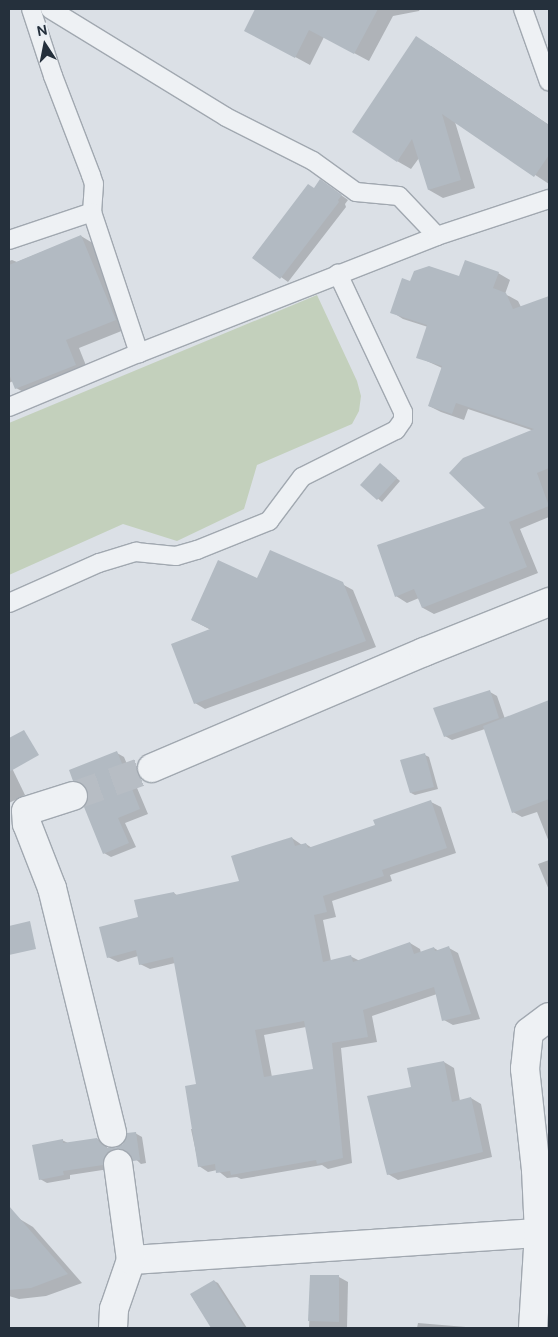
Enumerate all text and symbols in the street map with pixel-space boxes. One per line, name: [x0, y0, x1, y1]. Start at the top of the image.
north arrow: [20, 20, 70, 70]
text: N: [35, 20, 49, 40]

